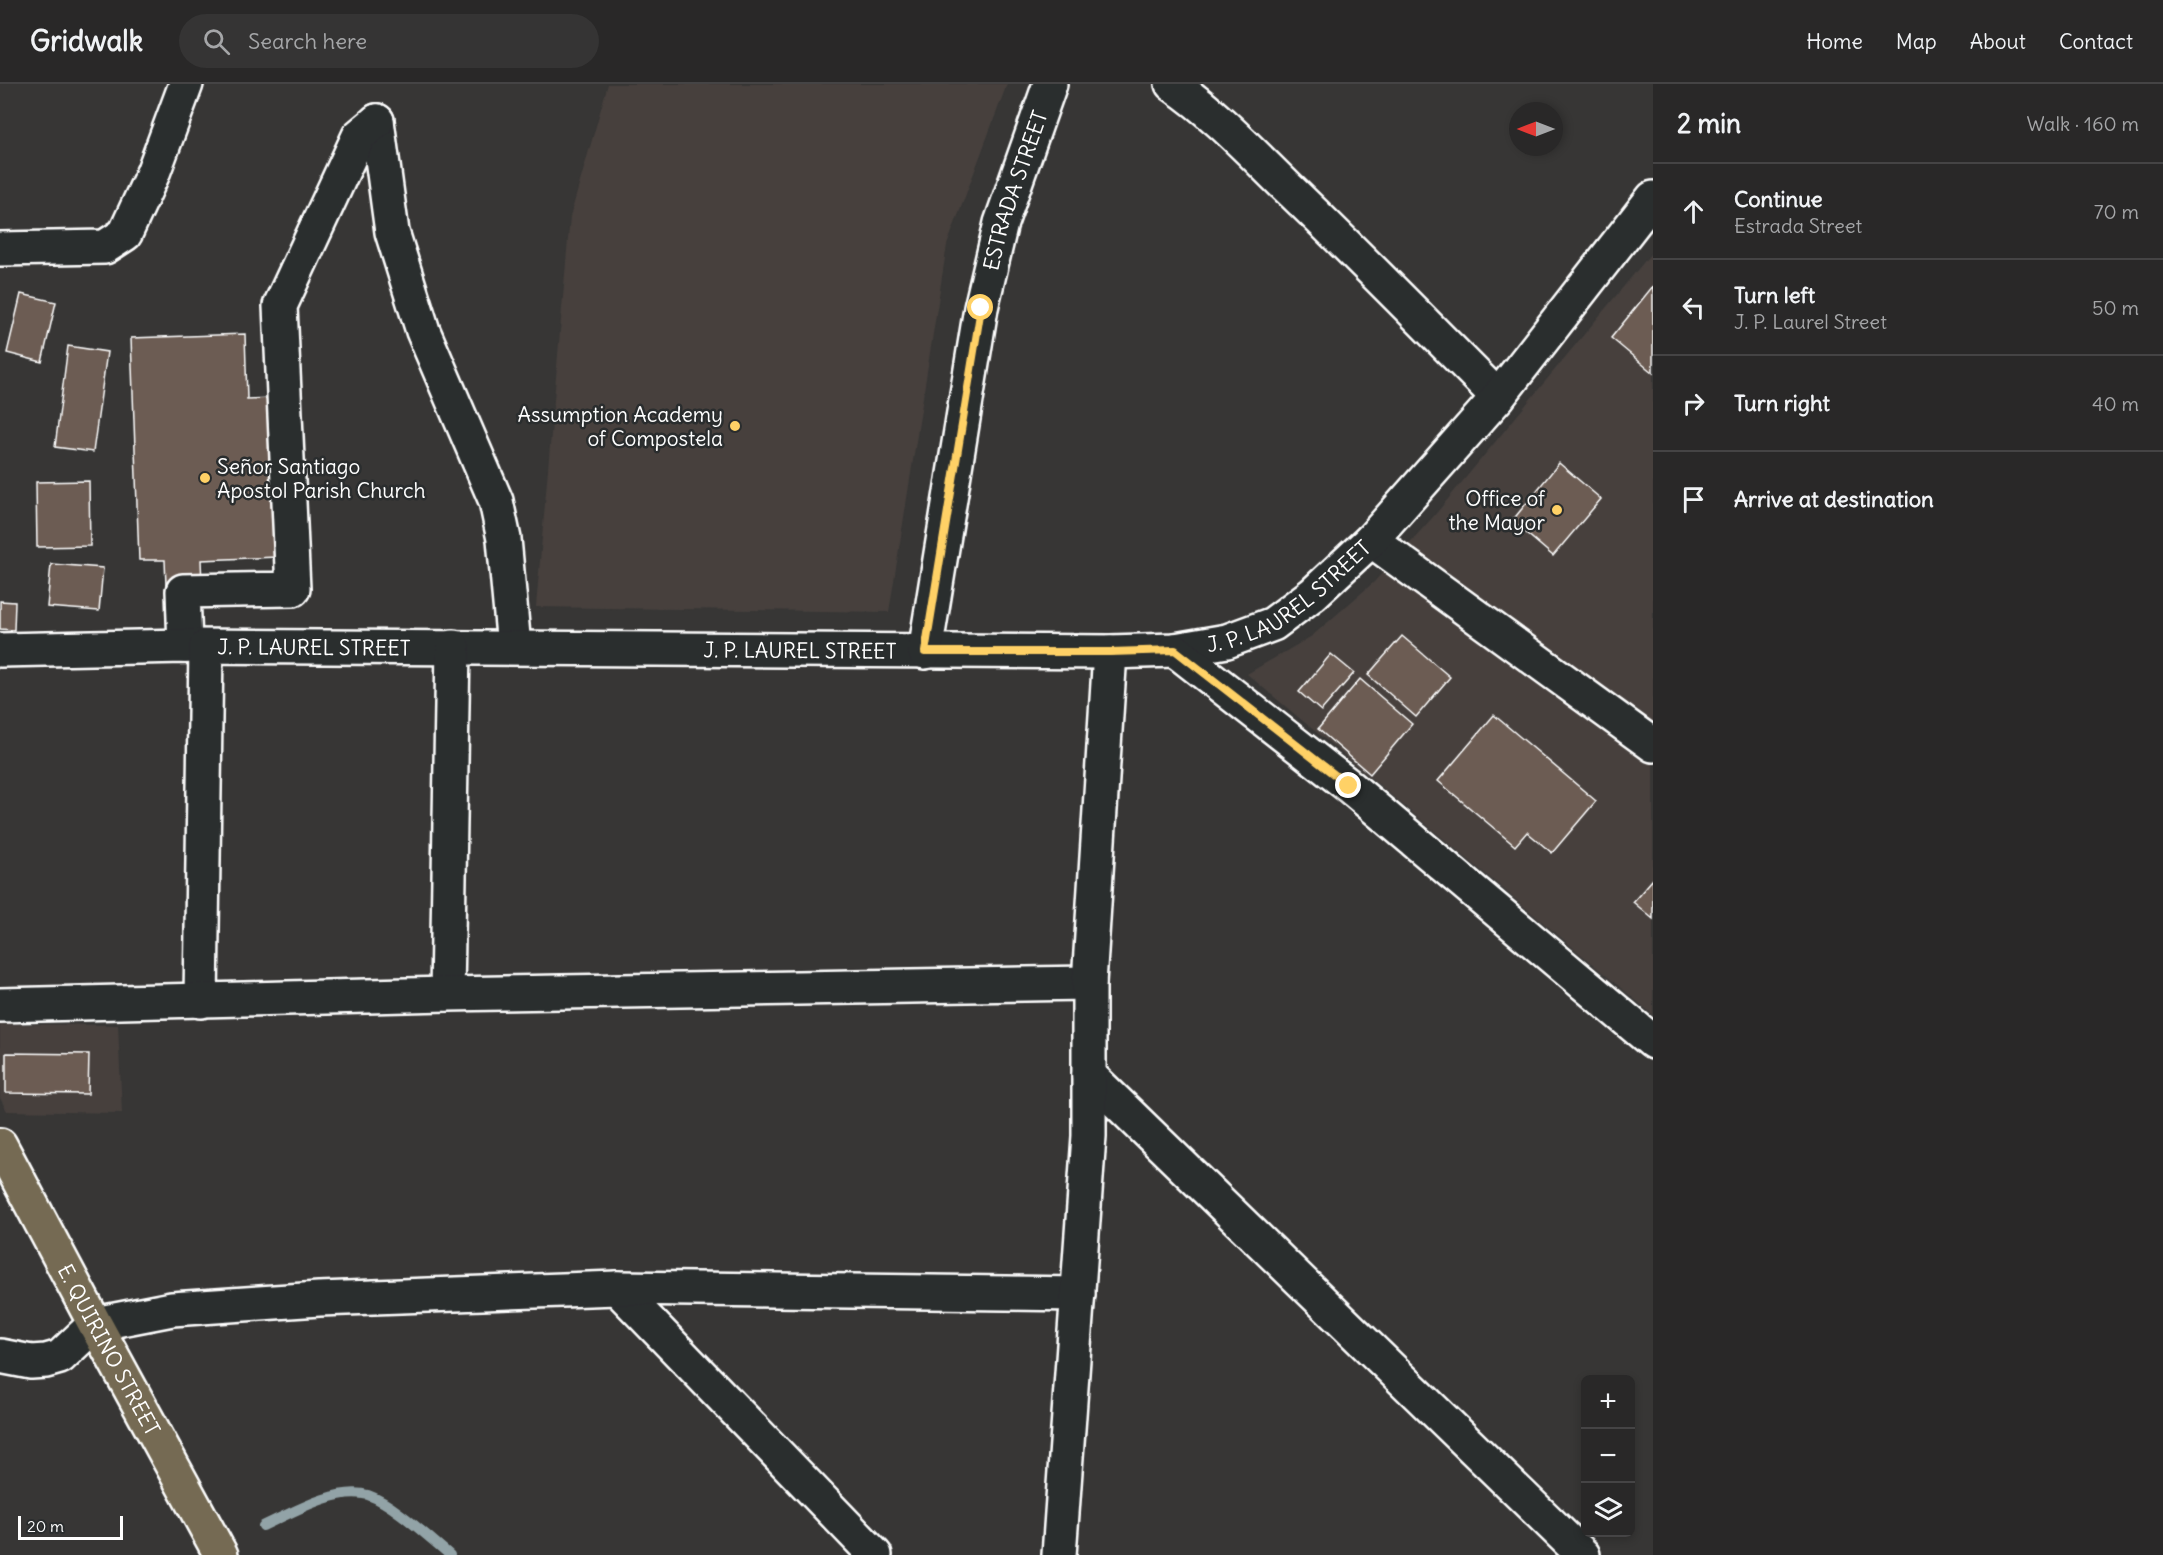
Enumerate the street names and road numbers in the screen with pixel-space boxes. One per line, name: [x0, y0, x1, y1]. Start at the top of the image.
street label: ESTRADA STREET: [977, 107, 1053, 273]
street label: J. P. LAUREL STREET: [1205, 534, 1376, 658]
street label: J. P. LAUREL STREET: [217, 633, 411, 661]
street label: J. P. LAUREL STREET: [703, 636, 897, 664]
street label: E. QUIRINO STREET: [52, 1259, 167, 1440]

